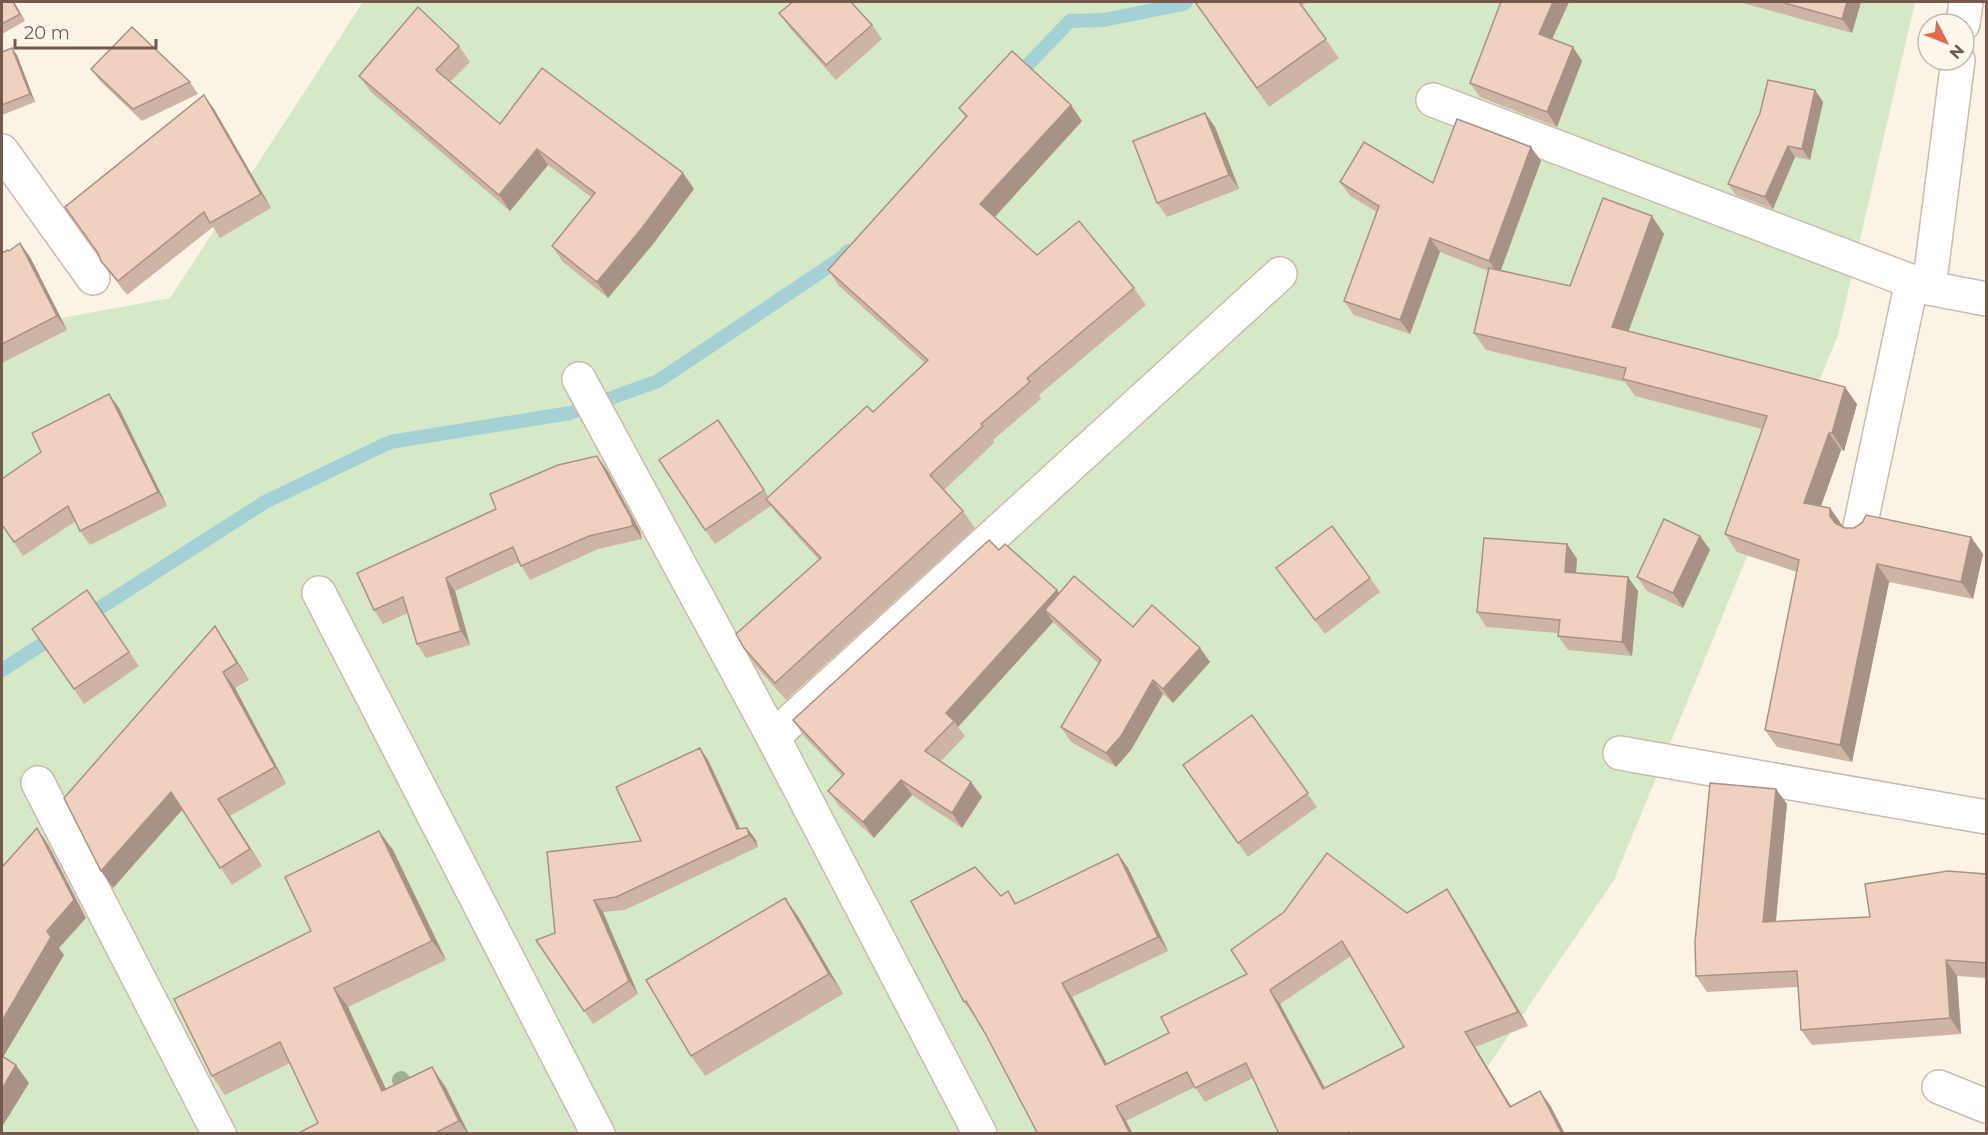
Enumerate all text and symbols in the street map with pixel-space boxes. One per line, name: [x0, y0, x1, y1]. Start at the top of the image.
scale bar: [15, 12, 156, 50]
north arrow: [1916, 12, 1976, 72]
text: 20 m: [24, 22, 70, 44]
text: N: [1945, 41, 1968, 63]

